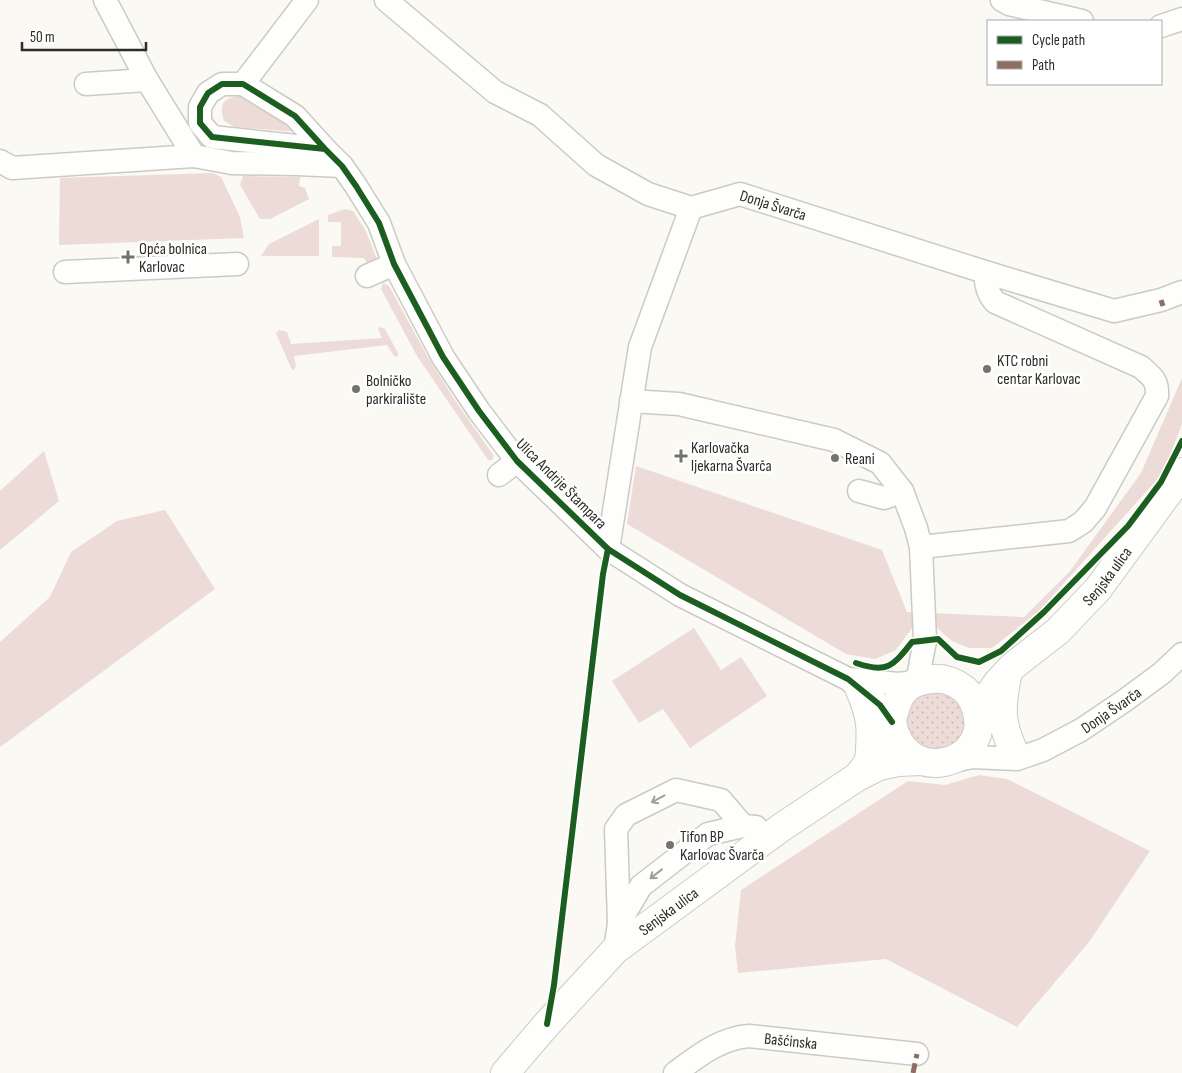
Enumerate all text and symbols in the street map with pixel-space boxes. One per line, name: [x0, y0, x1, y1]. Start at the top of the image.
scale bar: [22, 20, 146, 52]
legend: [987, 20, 1162, 85]
text: 50 m: [30, 28, 55, 47]
text: Cycle path: [1032, 31, 1085, 50]
text: Path: [1032, 56, 1055, 75]
street label: Donja Švarča: [737, 187, 809, 226]
place label: Opća bolnica Karlovac: [139, 240, 207, 277]
marker: Opća bolnica Karlovac: [121, 250, 135, 264]
place label: KTC robni centar Karlovac: [997, 352, 1081, 389]
marker: KTC robni centar Karlovac: [981, 363, 993, 375]
place label: Bolničko parkiralište: [366, 372, 426, 409]
marker: Bolničko parkiralište: [350, 383, 362, 395]
street label: Ulica Andrije Štampara: [512, 435, 610, 533]
place label: Karlovačka ljekarna Švarča: [691, 439, 772, 476]
marker: Karlovačka ljekarna Švarča: [675, 450, 687, 462]
place label: Reani: [845, 450, 875, 469]
marker: Reani: [829, 452, 841, 464]
street label: Senjska ulica: [1079, 544, 1136, 610]
street label: Donja Švarča: [1078, 684, 1145, 738]
one-way arrow: [651, 795, 666, 804]
place label: Tifon BP Karlovac Švarča: [680, 828, 764, 865]
marker: Tifon BP Karlovac Švarča: [664, 839, 676, 851]
one-way arrow: [649, 869, 663, 879]
street label: Senjska ulica: [636, 884, 702, 940]
street label: Bašćinska: [763, 1030, 818, 1054]

